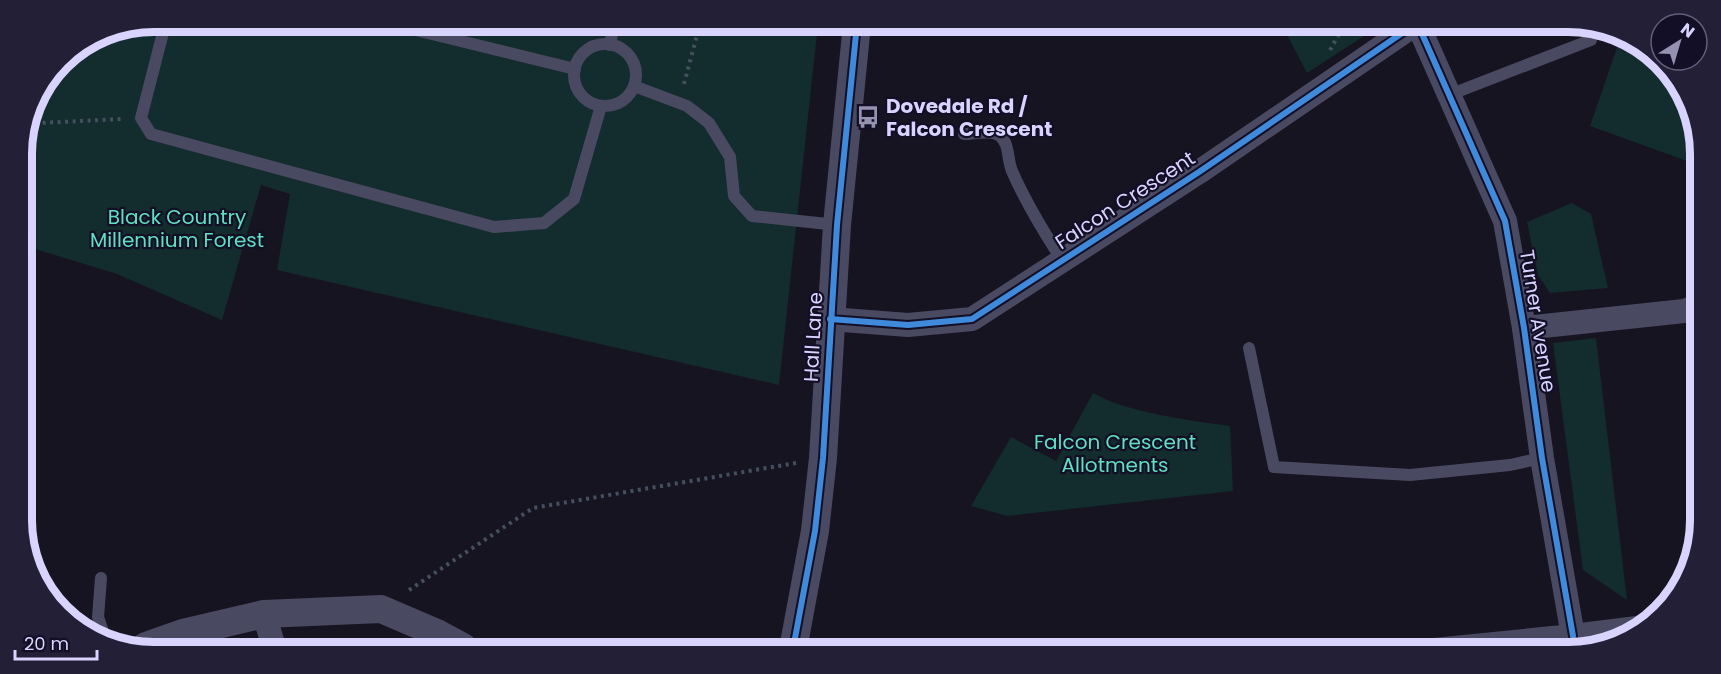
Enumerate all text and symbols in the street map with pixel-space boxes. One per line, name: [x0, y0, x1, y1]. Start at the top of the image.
north arrow: [1649, 12, 1709, 72]
text: N: [1676, 18, 1699, 43]
place label: Dovedale Rd / Falcon Crescent: [886, 92, 1052, 143]
bus stop icon: Dovedale Rd / Falcon Crescent: [855, 104, 881, 130]
street label: Falcon Crescent: [1049, 144, 1201, 256]
park label: Black Country Millennium Forest: [90, 203, 264, 254]
street label: Turner Avenue: [1513, 248, 1563, 394]
street label: Hall Lane: [797, 291, 829, 383]
park label: Falcon Crescent Allotments: [1034, 428, 1196, 479]
scale bar: [15, 623, 98, 661]
text: 20 m: [24, 631, 69, 656]

